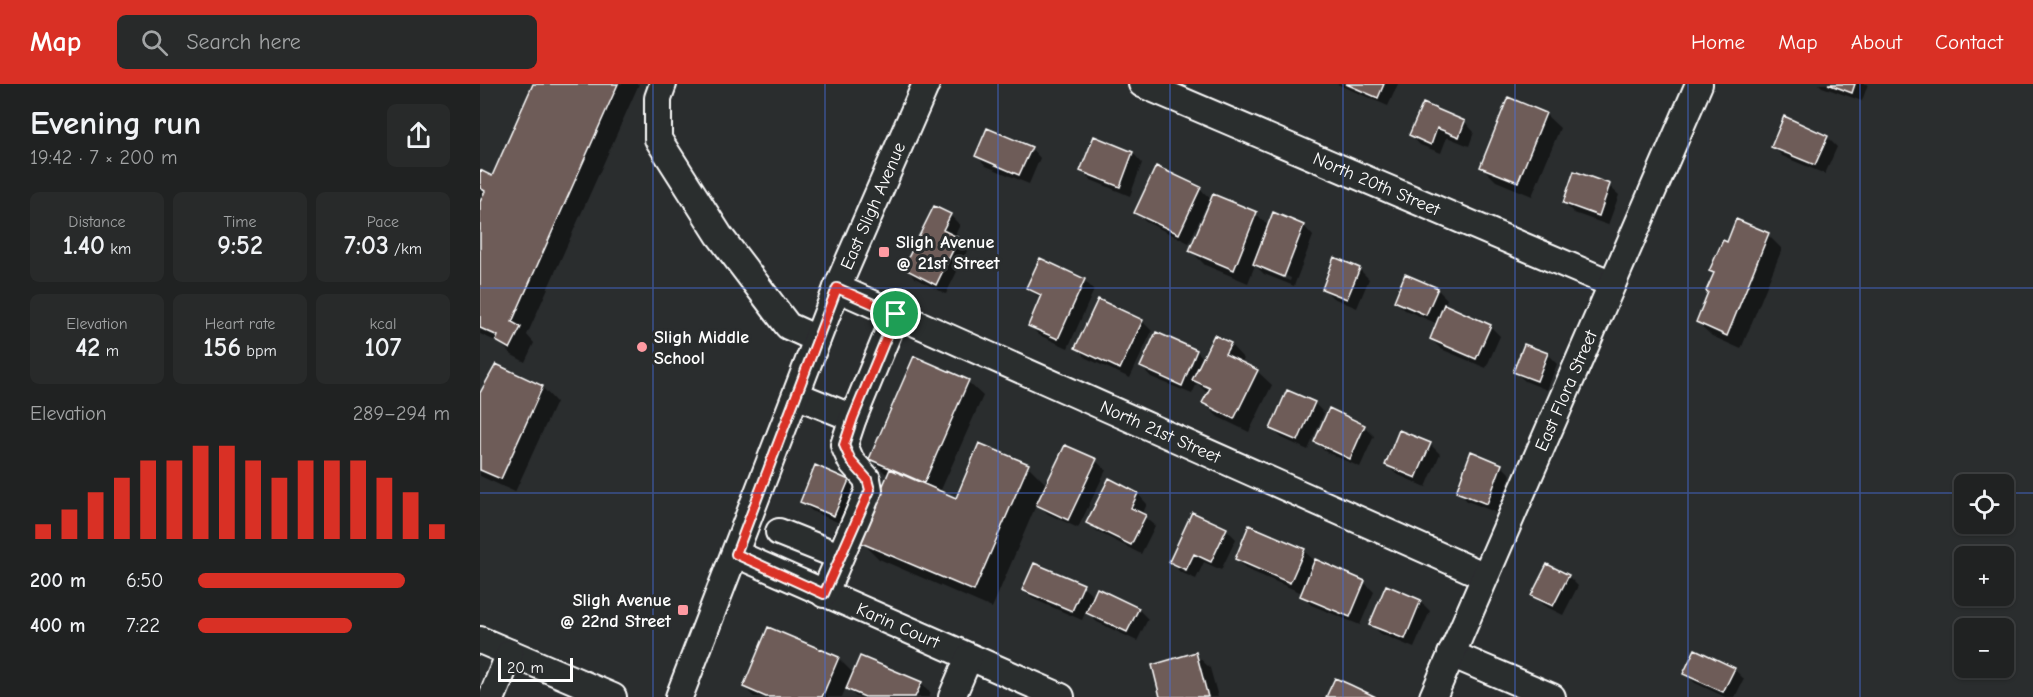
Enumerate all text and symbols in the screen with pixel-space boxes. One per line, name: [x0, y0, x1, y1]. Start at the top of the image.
search box: [117, 15, 537, 69]
text: Map: [30, 26, 81, 58]
icon: search: [138, 26, 171, 59]
text: Search here: [186, 29, 301, 55]
text: Home: [1691, 30, 1745, 54]
text: Map: [1778, 30, 1818, 54]
text: About: [1851, 30, 1902, 54]
text: Contact: [1935, 30, 2003, 54]
text: Evening run: [30, 104, 201, 142]
button: share: [387, 104, 450, 167]
street label: East Sligh Avenue: [836, 139, 910, 273]
text: 19:42 · 7 × 200 m: [30, 146, 178, 169]
street label: North 20th Street: [1310, 148, 1444, 221]
text: Distance: [68, 213, 126, 231]
text: Time: [223, 213, 257, 231]
text: Pace: [367, 213, 399, 231]
text: 1.40: [63, 231, 105, 261]
text: 9:52: [217, 231, 263, 261]
text: 7:03: [344, 231, 389, 261]
place label: Sligh Avenue @ 21st Street: [896, 232, 1001, 274]
text: km: [105, 240, 131, 258]
text: /km: [389, 240, 422, 258]
marker: Sligh Avenue @ 21st Street: [877, 245, 891, 259]
pin: [870, 288, 921, 339]
icon: arrive: [879, 297, 912, 330]
text: Elevation: [66, 315, 128, 333]
text: Heart rate: [205, 315, 275, 333]
text: kcal: [370, 315, 396, 333]
street label: East Flora Street: [1531, 326, 1602, 455]
place label: Sligh Middle School: [654, 327, 749, 369]
text: 42: [75, 333, 100, 363]
text: 156: [203, 333, 241, 363]
text: 107: [365, 333, 401, 363]
marker: Sligh Middle School: [635, 340, 649, 354]
text: m: [100, 342, 119, 360]
text: bpm: [241, 342, 277, 360]
street label: North 21st Street: [1097, 396, 1225, 469]
text: Elevation: [30, 402, 107, 425]
text: 289–294 m: [353, 402, 450, 425]
map controls: [1954, 474, 2014, 678]
button: locate: [1954, 474, 2014, 534]
button: +: [1954, 546, 2014, 606]
text: 200 m: [30, 569, 86, 592]
text: 6:50: [126, 569, 163, 592]
place label: Sligh Avenue @ 22nd Street: [560, 590, 672, 632]
street label: Karin Court: [853, 598, 943, 654]
marker: Sligh Avenue @ 22nd Street: [676, 603, 690, 617]
text: 400 m: [30, 614, 85, 637]
text: 7:22: [126, 614, 160, 637]
button: −: [1954, 618, 2014, 678]
scale bar: [498, 655, 573, 682]
text: 20 m: [507, 659, 544, 677]

